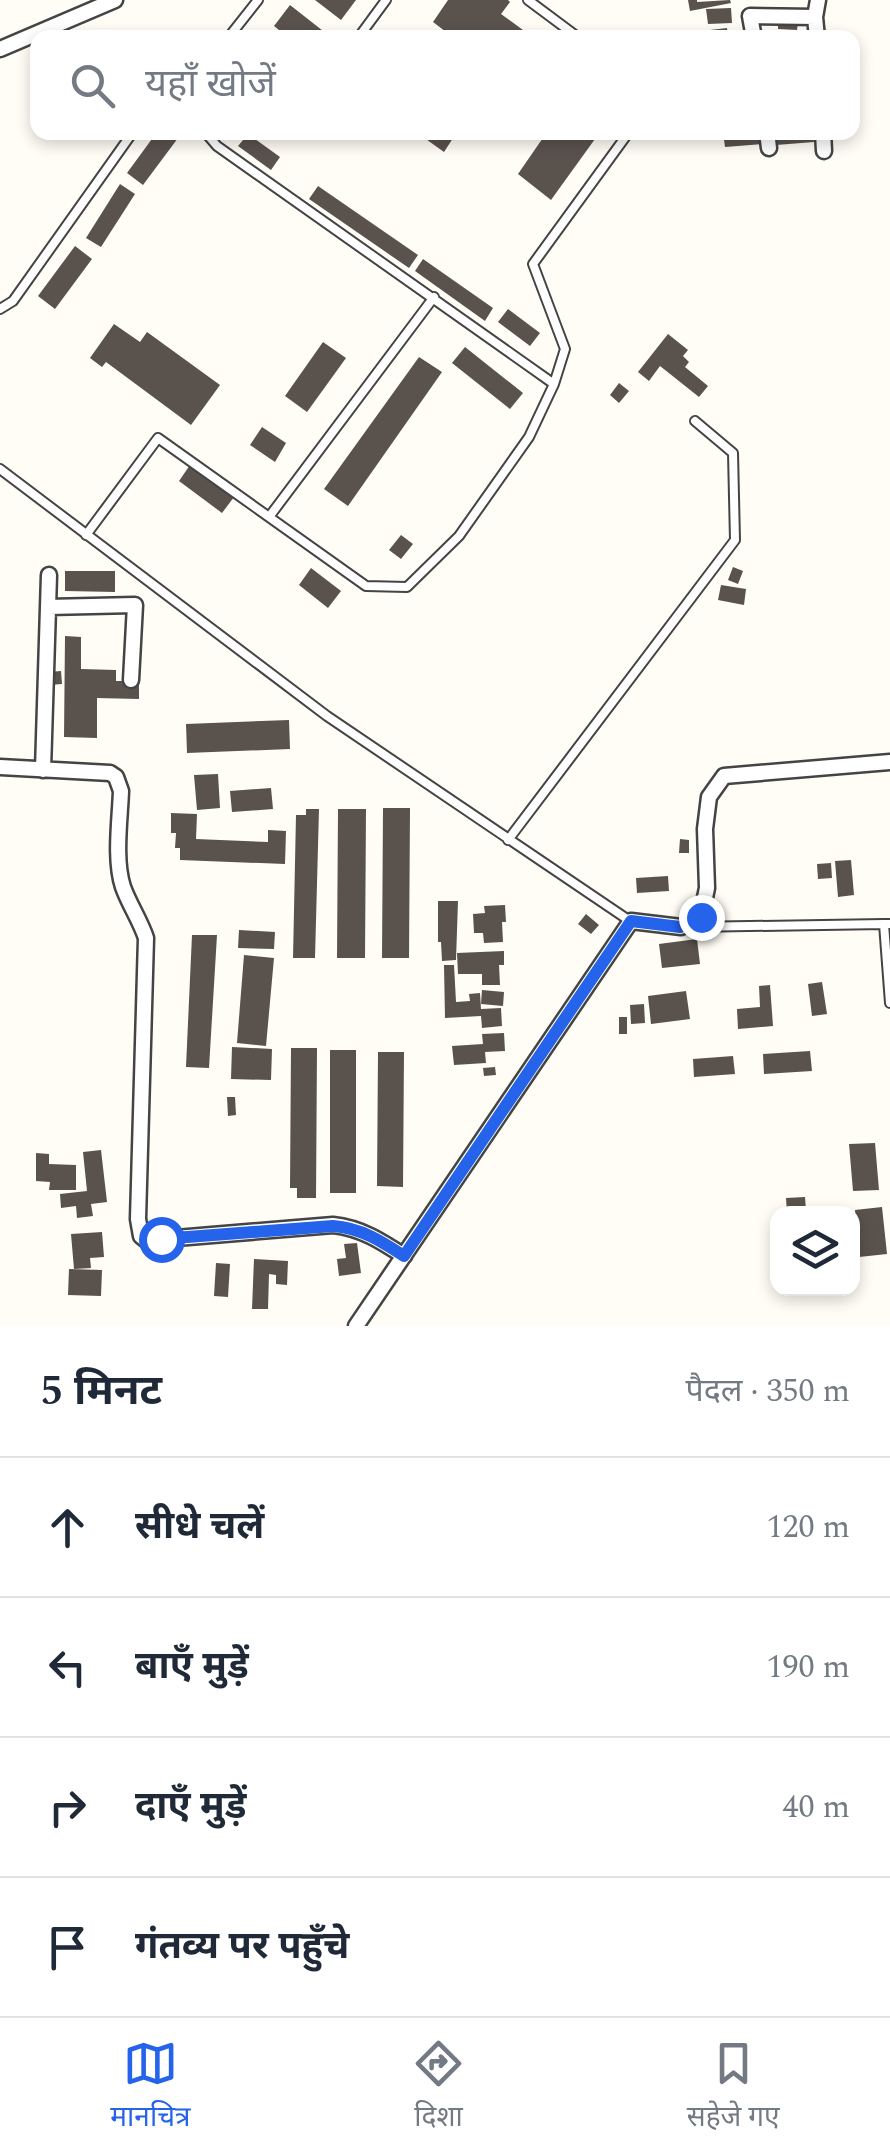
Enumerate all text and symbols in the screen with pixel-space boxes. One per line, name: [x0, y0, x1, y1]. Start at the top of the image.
search box: [30, 30, 860, 140]
text: यहाँ खोजें: [145, 56, 276, 114]
icon: search: [65, 58, 120, 113]
route end: [679, 895, 725, 941]
map controls: [770, 1206, 860, 1296]
button: layers: [770, 1206, 860, 1296]
route start: [139, 1217, 185, 1263]
text: 5 मिनट: [40, 1360, 162, 1423]
text: पैदल · 350 m: [686, 1367, 850, 1416]
text: सीधे चलें: [135, 1498, 264, 1556]
icon: ahead: [40, 1500, 95, 1555]
text: 120 m: [766, 1503, 850, 1552]
text: बाएँ मुड़ें: [135, 1638, 249, 1696]
icon: left: [40, 1640, 95, 1695]
text: 190 m: [766, 1643, 850, 1692]
text: दाएँ मुड़ें: [135, 1778, 247, 1836]
icon: right: [40, 1780, 95, 1835]
text: 40 m: [782, 1783, 850, 1832]
text: गंतव्य पर पहुँचे: [135, 1918, 349, 1976]
icon: arrive: [40, 1920, 95, 1975]
tab: मानचित्र: [110, 2036, 190, 2139]
tab: दिशा: [411, 2036, 466, 2139]
tab: सहेजे गए: [687, 2036, 780, 2139]

